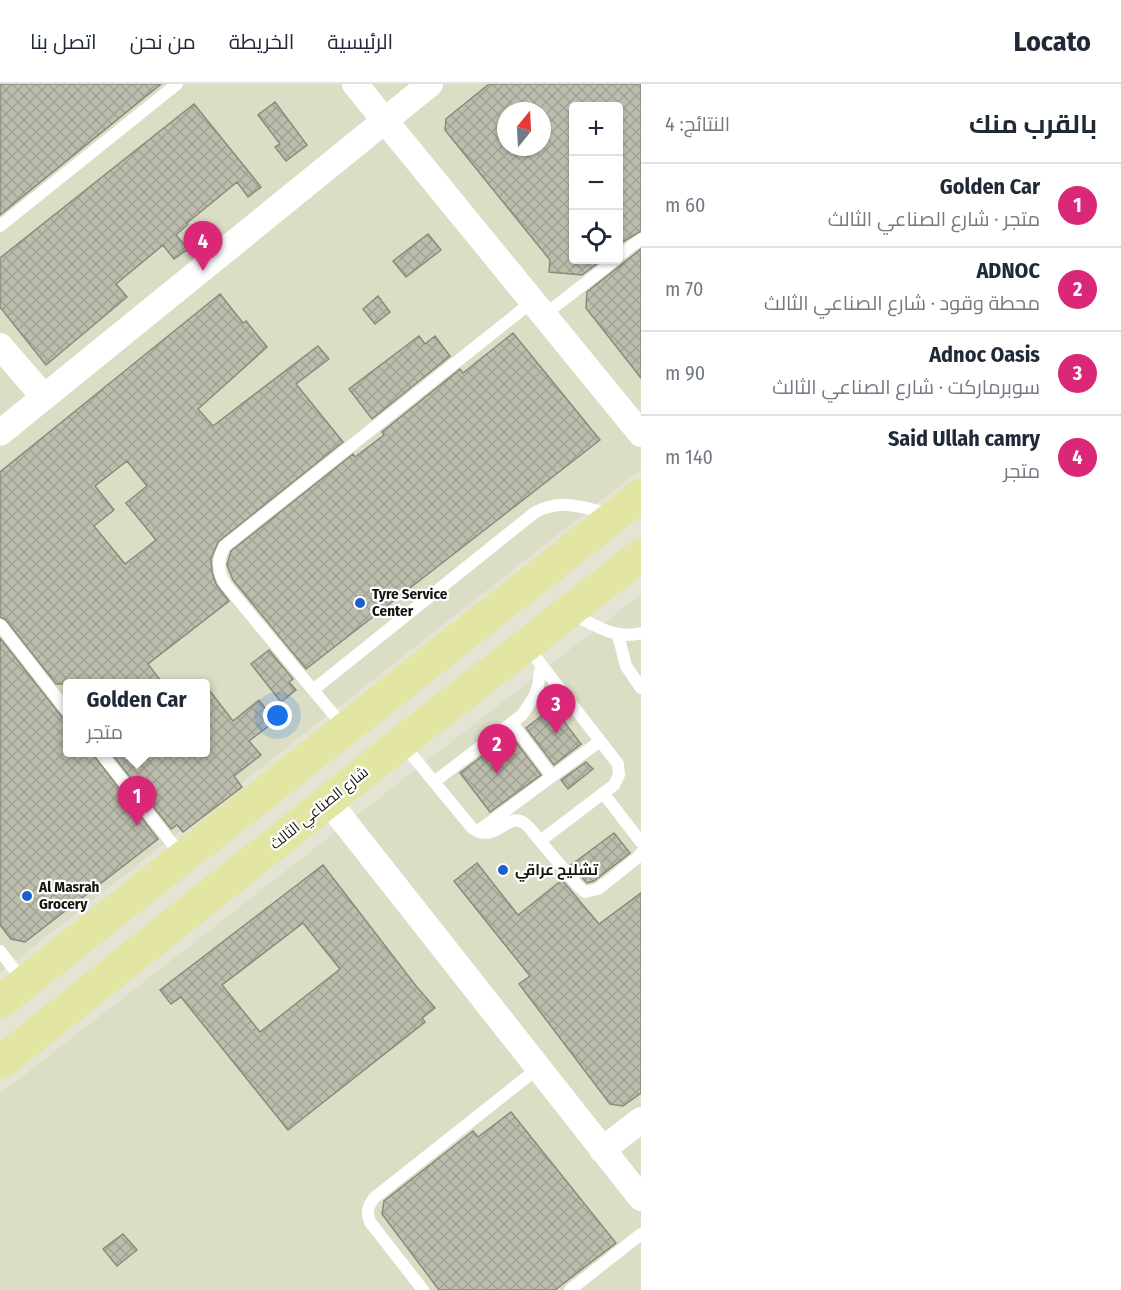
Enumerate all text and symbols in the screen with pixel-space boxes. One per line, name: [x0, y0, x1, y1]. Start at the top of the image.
text: Locato: [1013, 25, 1091, 58]
text: اتصل بنا: [30, 29, 97, 55]
text: من نحن: [130, 29, 196, 55]
text: الخريطة: [229, 29, 294, 55]
text: الرئيسية: [327, 29, 393, 55]
north arrow: [497, 102, 551, 156]
map controls: [569, 102, 623, 264]
button: +: [569, 102, 623, 156]
text: بالقرب منك: [969, 109, 1097, 140]
text: النتائج: 4: [665, 112, 730, 136]
button: −: [569, 156, 623, 210]
text: Golden Car: [940, 173, 1040, 200]
text: 60 m: [665, 193, 705, 217]
text: 1: [1073, 193, 1082, 217]
text: متجر · شارع الصناعي الثالث: [828, 207, 1040, 231]
button: locate: [569, 210, 623, 264]
pin: 4: [184, 222, 222, 271]
text: ADNOC: [976, 257, 1040, 284]
text: 70 m: [665, 277, 703, 301]
text: 2: [1073, 277, 1082, 301]
text: محطة وقود · شارع الصناعي الثالث: [764, 291, 1040, 315]
text: Adnoc Oasis: [929, 341, 1040, 368]
text: 90 m: [665, 361, 705, 385]
text: 3: [1073, 361, 1082, 385]
text: سوبرماركت · شارع الصناعي الثالث: [772, 375, 1040, 399]
text: Said Ullah camry: [888, 425, 1040, 452]
text: 140 m: [665, 445, 713, 469]
text: 4: [1072, 445, 1083, 469]
text: متجر: [1003, 459, 1040, 483]
place label: Tyre Service Center: [372, 585, 448, 620]
marker: Tyre Service Center: [353, 596, 367, 610]
popup: [63, 679, 210, 757]
pin: 3: [536, 684, 576, 734]
text: Golden Car: [86, 686, 187, 713]
your location: [263, 701, 292, 730]
text: متجر: [86, 720, 123, 744]
pin: 2: [478, 724, 516, 774]
street label: شارع الصناعي الثالث: [266, 763, 374, 856]
pin: 1: [118, 776, 156, 826]
place label: تشليح عراقي: [515, 861, 599, 882]
marker: تشليح عراقي: [496, 863, 510, 877]
place label: Al Masrah Grocery: [38, 878, 100, 913]
marker: Al Masrah Grocery: [20, 889, 34, 903]

